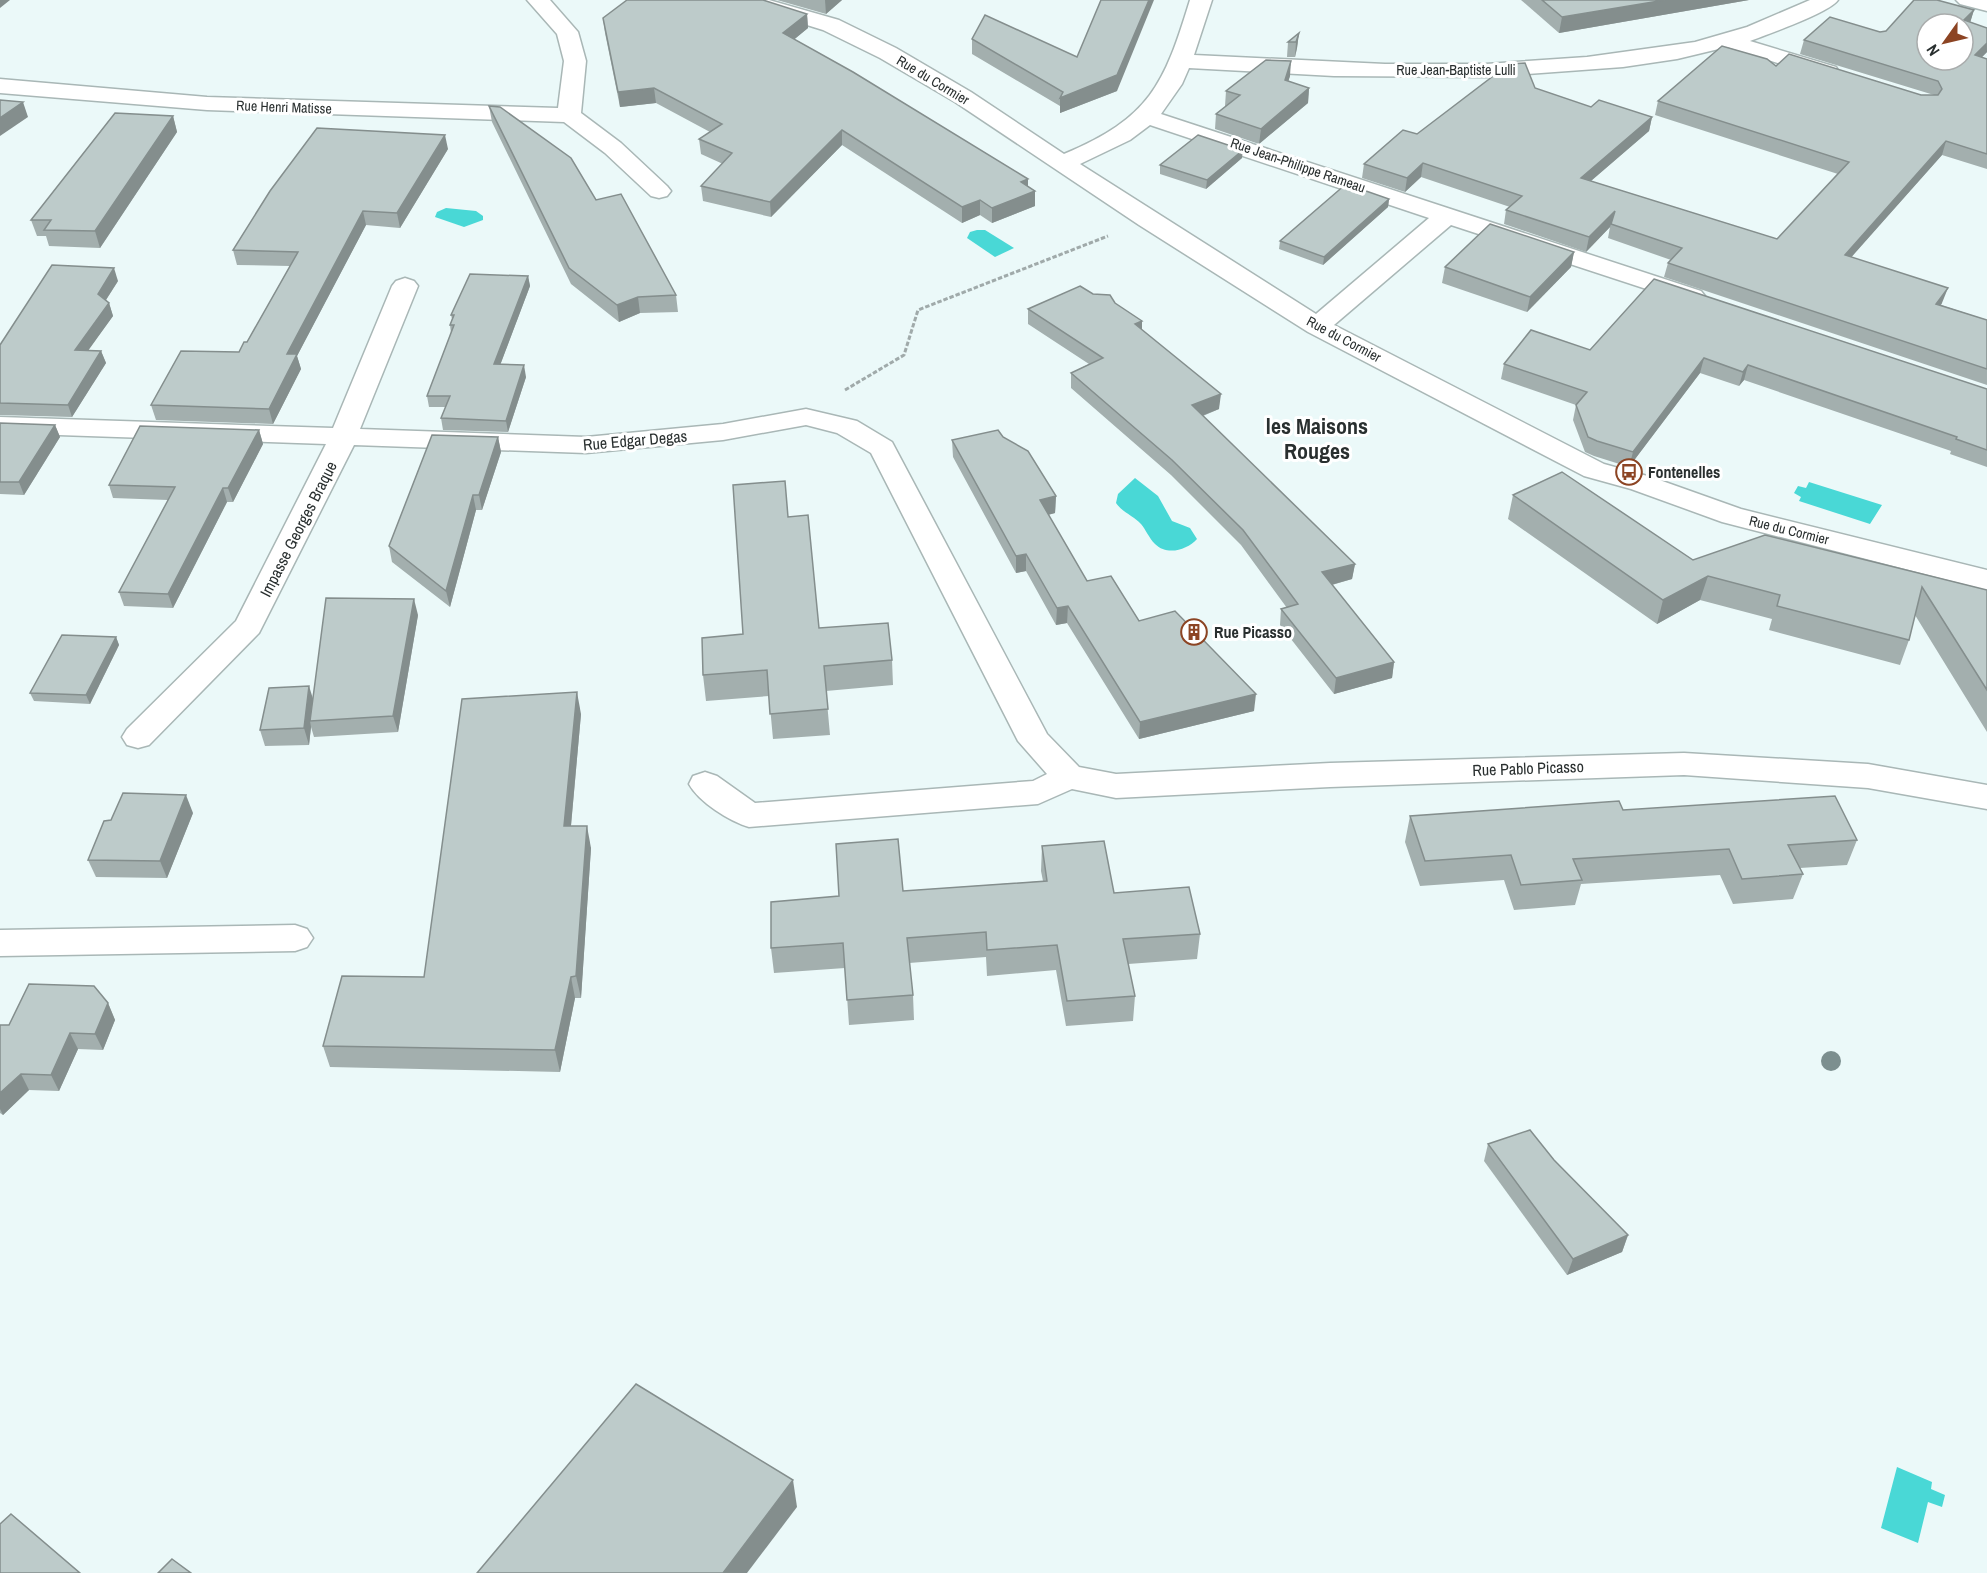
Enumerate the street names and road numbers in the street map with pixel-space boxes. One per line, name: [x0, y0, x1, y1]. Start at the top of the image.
street label: Rue du Cormier: [893, 51, 973, 109]
street label: Rue Jean-Baptiste Lulli: [1396, 61, 1516, 79]
street label: Rue Henri Matisse: [236, 96, 332, 118]
street label: Rue Jean-Philippe Rameau: [1228, 133, 1368, 197]
street label: Rue du Cormier: [1304, 312, 1384, 366]
street label: Rue Edgar Degas: [582, 424, 688, 456]
street label: Impasse Georges Braque: [254, 457, 342, 601]
street label: Rue du Cormier: [1747, 511, 1831, 549]
street label: Rue Pablo Picasso: [1472, 755, 1584, 781]

